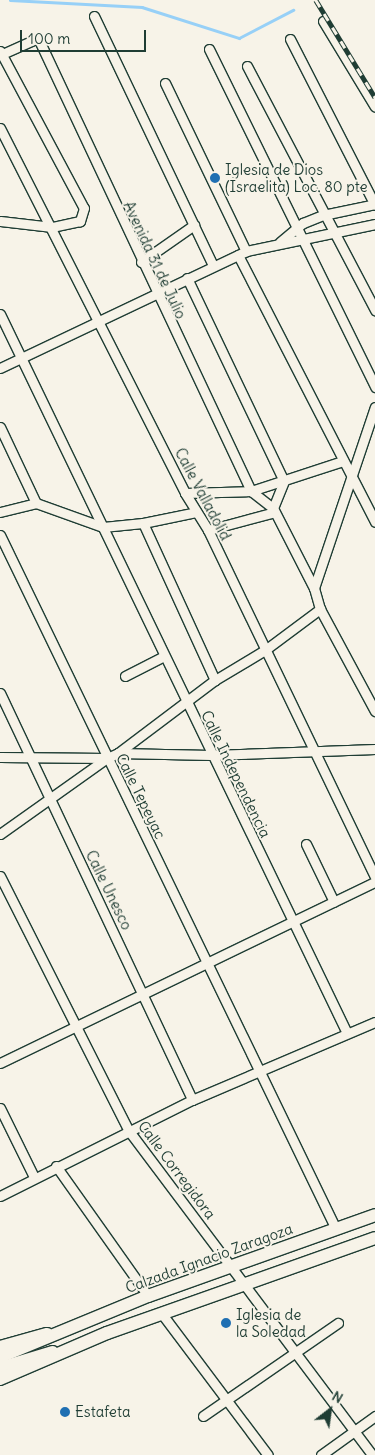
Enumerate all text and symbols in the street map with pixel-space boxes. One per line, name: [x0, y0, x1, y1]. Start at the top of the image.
scale bar: [22, 20, 149, 52]
text: 100 m: [28, 29, 70, 48]
place label: Iglesia de Dios (Israelita) Loc. 80 pte: [225, 160, 368, 195]
marker: Iglesia de Dios (Israelita) Loc. 80 pte: [209, 172, 221, 184]
street label: Avenida 31 de Julio: [120, 198, 190, 322]
street label: Calle Valladolid: [171, 445, 235, 543]
street label: Calle Independencia: [197, 708, 275, 840]
street label: Calle Tepeyac: [113, 750, 169, 842]
street label: Calle Unesco: [82, 847, 136, 933]
street label: Calle Corregidora: [134, 1117, 220, 1223]
street label: Calzada Ignacio Zaragoza: [123, 1219, 295, 1297]
place label: Iglesia de la Soledad: [236, 1305, 306, 1340]
marker: Iglesia de la Soledad: [220, 1317, 232, 1329]
north arrow: [305, 1385, 355, 1435]
text: N: [329, 1387, 346, 1407]
place label: Estafeta: [75, 1403, 130, 1421]
marker: Estafeta: [59, 1406, 71, 1418]

